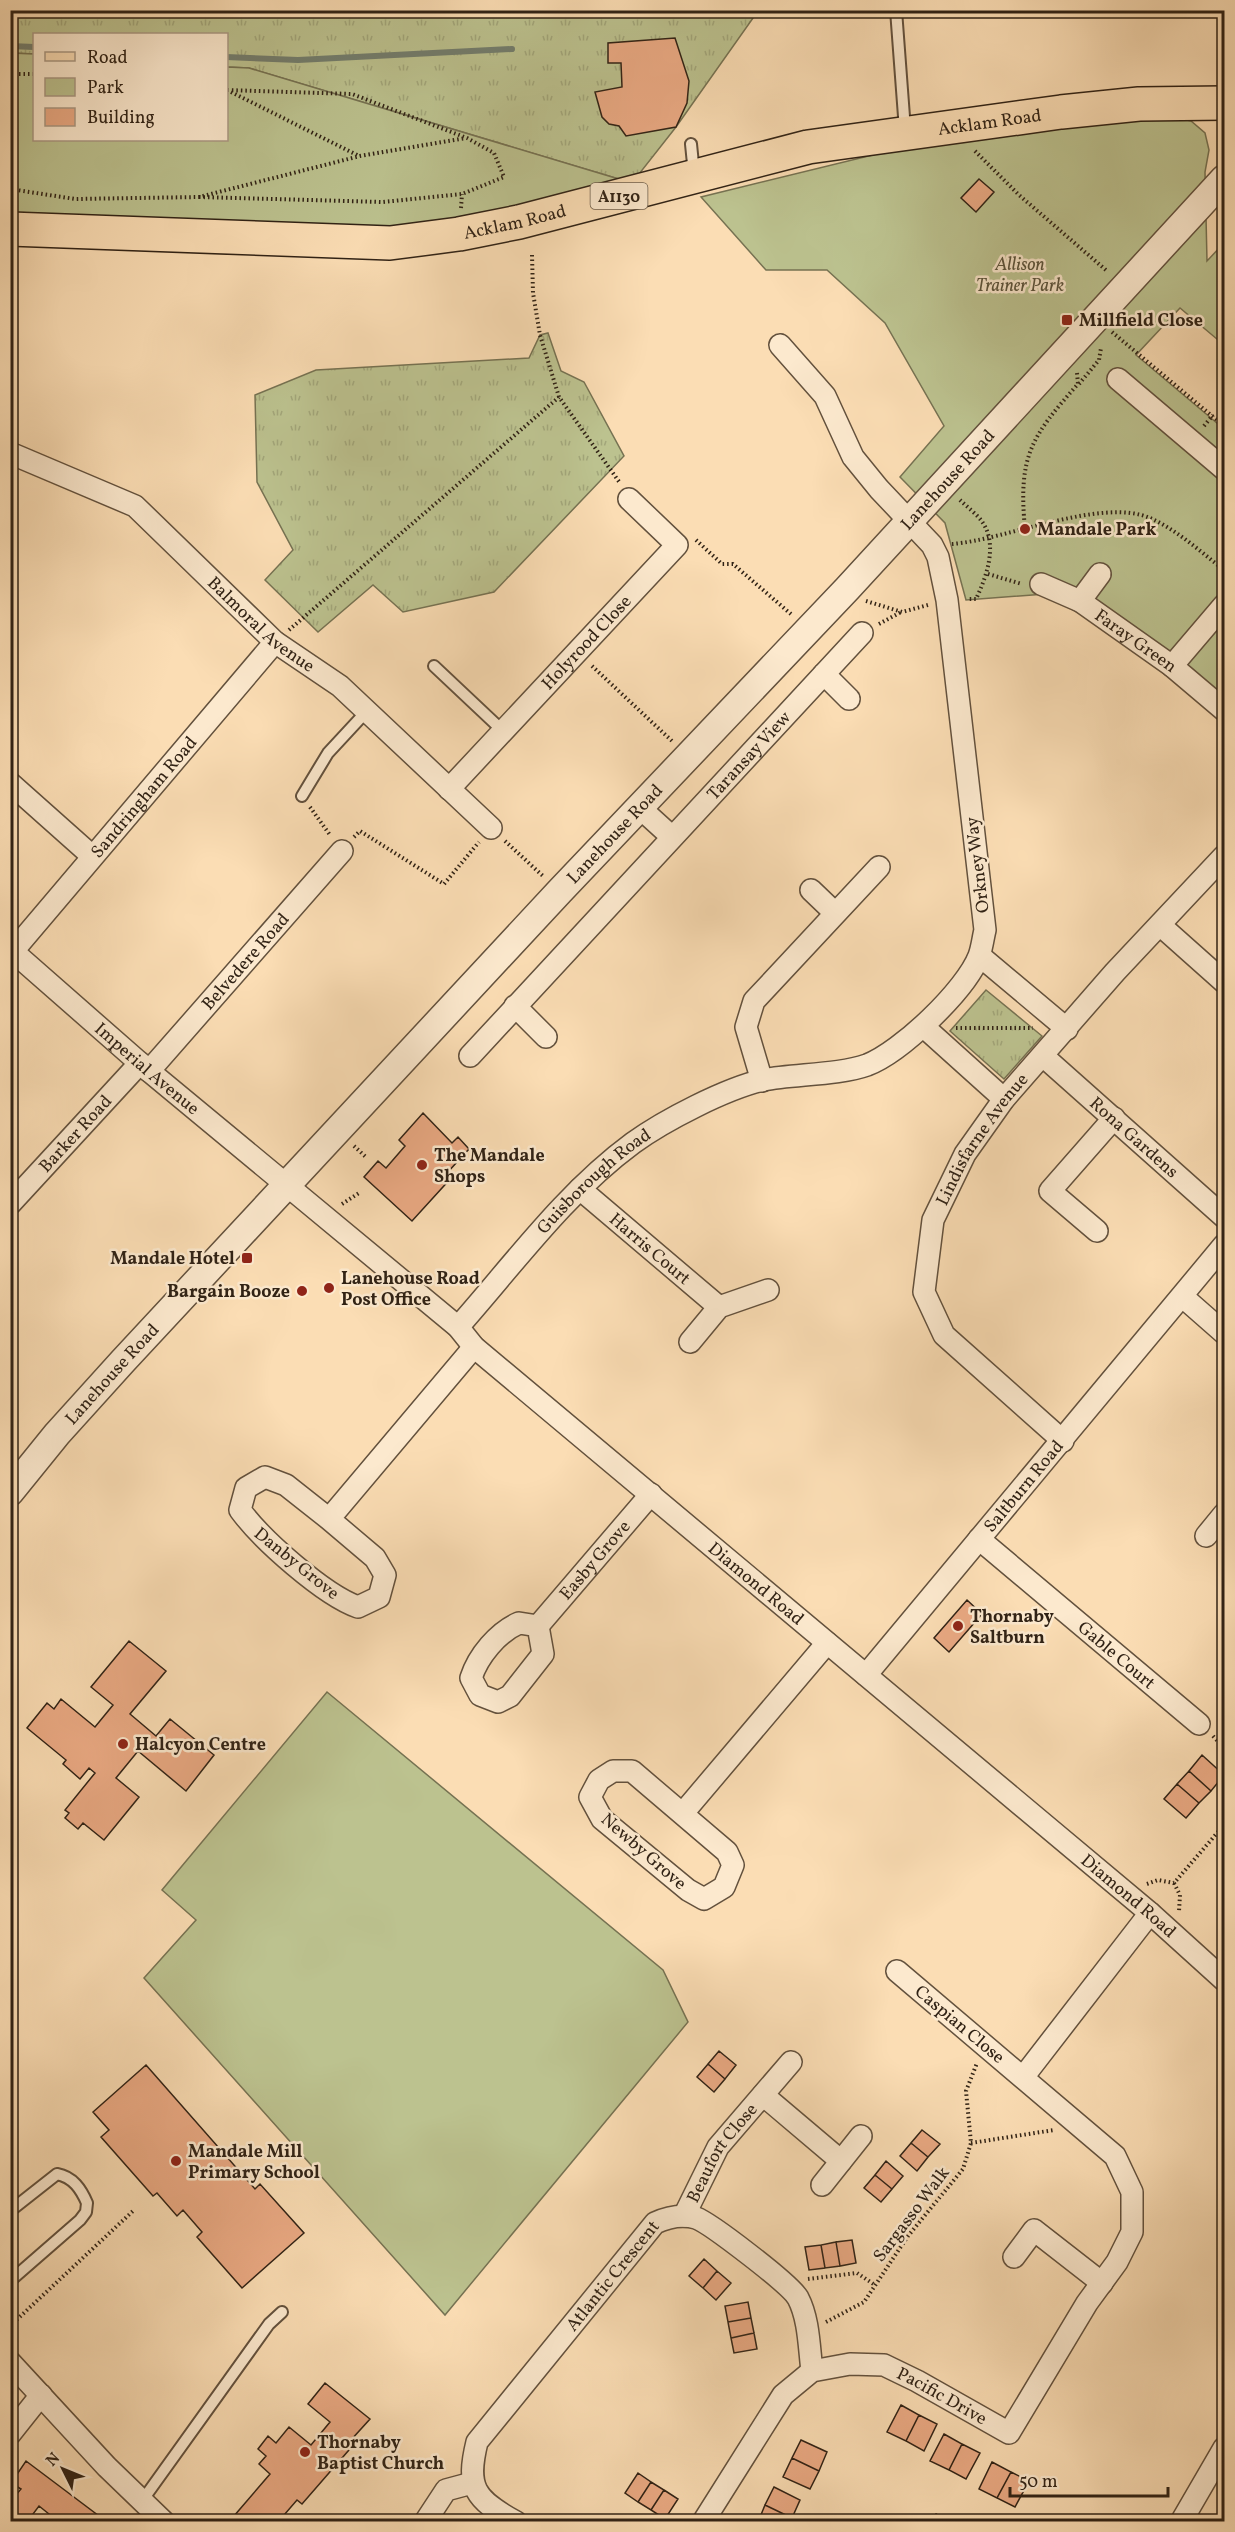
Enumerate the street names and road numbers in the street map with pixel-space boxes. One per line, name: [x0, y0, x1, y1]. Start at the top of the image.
street label: Acklam Road: [937, 104, 1043, 143]
road number: A1130: [590, 183, 648, 209]
street label: Acklam Road: [462, 199, 569, 247]
street label: Lanehouse Road: [896, 425, 1002, 537]
street label: Balmoral Avenue: [201, 572, 319, 679]
street label: Holyrood Close: [537, 590, 638, 696]
street label: Faray Green: [1089, 604, 1181, 680]
street label: Taransay View: [702, 706, 797, 806]
street label: Sandringham Road: [86, 732, 204, 864]
street label: Lanehouse Road: [562, 779, 669, 890]
street label: Orkney Way: [960, 815, 997, 914]
street label: Belvedere Road: [197, 908, 296, 1016]
street label: Imperial Avenue: [88, 1018, 204, 1122]
street label: Lindisfarne Avenue: [931, 1068, 1035, 1210]
street label: Barker Road: [34, 1090, 118, 1179]
street label: Rona Gardens: [1083, 1092, 1183, 1185]
street label: Guisborough Road: [532, 1123, 656, 1240]
street label: Harris Court: [603, 1208, 695, 1291]
street label: Lanehouse Road: [60, 1319, 166, 1431]
street label: Saltburn Road: [979, 1435, 1070, 1538]
street label: Easby Grove: [554, 1516, 637, 1606]
street label: Danby Grove: [248, 1522, 344, 1606]
street label: Diamond Road: [702, 1537, 809, 1632]
street label: Gable Court: [1072, 1616, 1160, 1696]
street label: Newby Grove: [595, 1808, 691, 1896]
street label: Diamond Road: [1075, 1849, 1181, 1945]
street label: Caspian Close: [909, 1980, 1009, 2070]
street label: Beaufort Close: [681, 2098, 764, 2207]
street label: Sargasso Walk: [868, 2162, 956, 2268]
street label: Atlantic Crescent: [561, 2216, 666, 2337]
street label: Pacific Drive: [892, 2362, 991, 2432]

